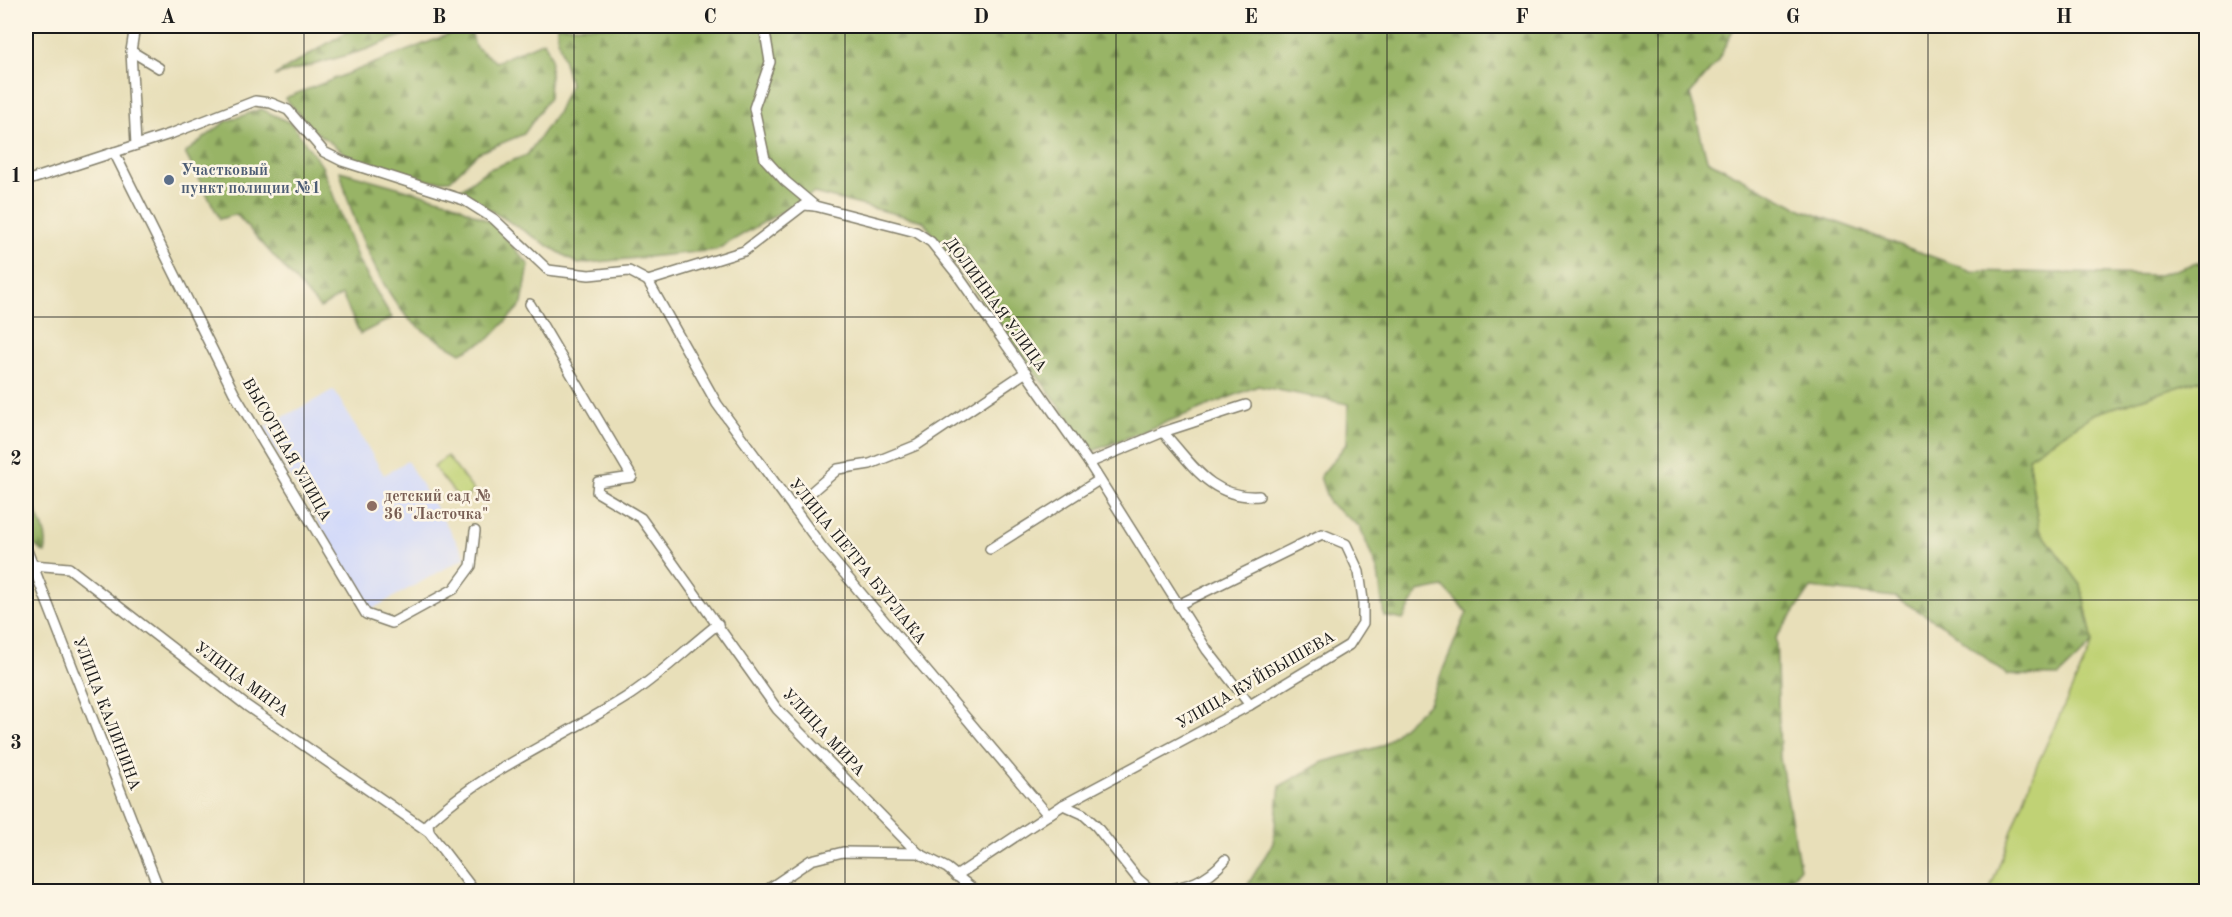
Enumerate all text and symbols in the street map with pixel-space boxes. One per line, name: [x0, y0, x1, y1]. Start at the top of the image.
text: A: [160, 8, 176, 28]
text: B: [432, 8, 446, 28]
text: C: [703, 8, 717, 28]
text: D: [973, 8, 989, 28]
text: E: [1244, 8, 1258, 28]
text: F: [1515, 8, 1529, 28]
text: G: [1786, 8, 1800, 28]
text: H: [2056, 8, 2072, 28]
place label: Участковый пункт полиции №1: [181, 163, 321, 197]
text: 1: [10, 167, 22, 187]
marker: Участковый пункт полиции №1: [162, 173, 176, 187]
street label: ДОЛИННАЯ УЛИЦА: [941, 235, 1049, 375]
street label: ВЫСОТНАЯ УЛИЦА: [238, 376, 334, 524]
text: 2: [10, 450, 22, 470]
street label: УЛИЦА ПЕТРА БУРЛАКА: [785, 476, 929, 648]
place label: детский сад № 36 "Ласточка": [384, 489, 492, 523]
marker: детский сад № 36 "Ласточка": [365, 499, 379, 513]
street label: УЛИЦА КУЙБЫШЕВА: [1172, 626, 1338, 733]
street label: УЛИЦА КАЛИНИНА: [69, 635, 143, 793]
street label: УЛИЦА МИРА: [191, 640, 291, 720]
street label: УЛИЦА МИРА: [779, 686, 867, 780]
text: 3: [10, 734, 22, 754]

